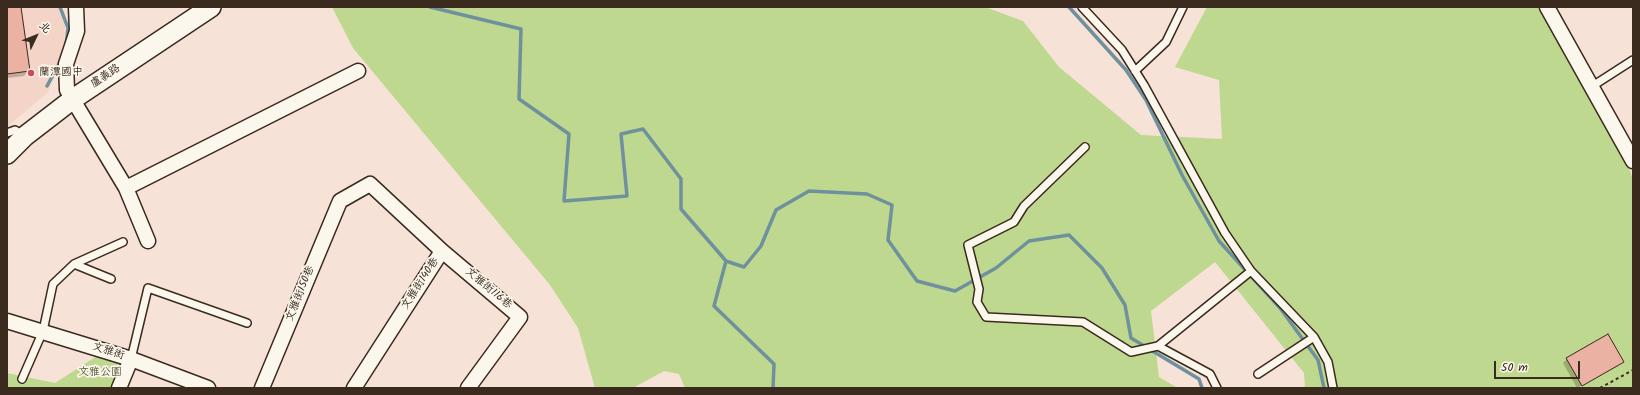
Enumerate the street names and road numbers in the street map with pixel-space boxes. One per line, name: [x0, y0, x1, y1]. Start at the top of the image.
street label: 盧義路: [89, 62, 123, 92]
street label: 文雅街140巷: [399, 256, 443, 312]
street label: 文雅街150巷: [284, 264, 318, 324]
street label: 文雅街116巷: [462, 266, 514, 312]
street label: 文雅街: [90, 341, 126, 363]

